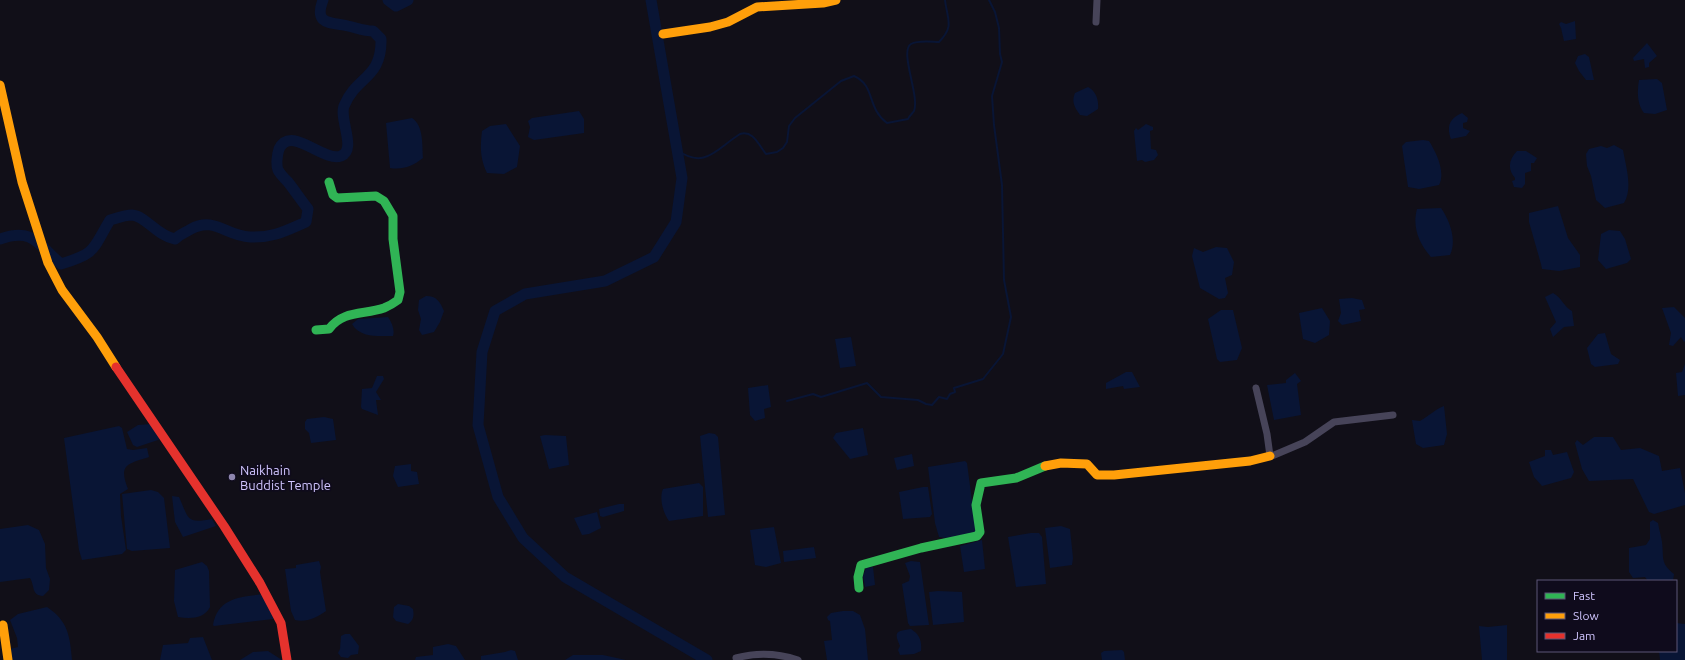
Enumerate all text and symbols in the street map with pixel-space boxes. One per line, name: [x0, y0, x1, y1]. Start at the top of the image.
place label: Naikhain Buddist Temple: [240, 463, 331, 492]
marker: Naikhain Buddist Temple: [227, 472, 237, 482]
legend: [1537, 580, 1677, 652]
text: Fast: [1573, 589, 1595, 602]
text: Slow: [1573, 609, 1599, 622]
text: Jam: [1573, 629, 1595, 642]

